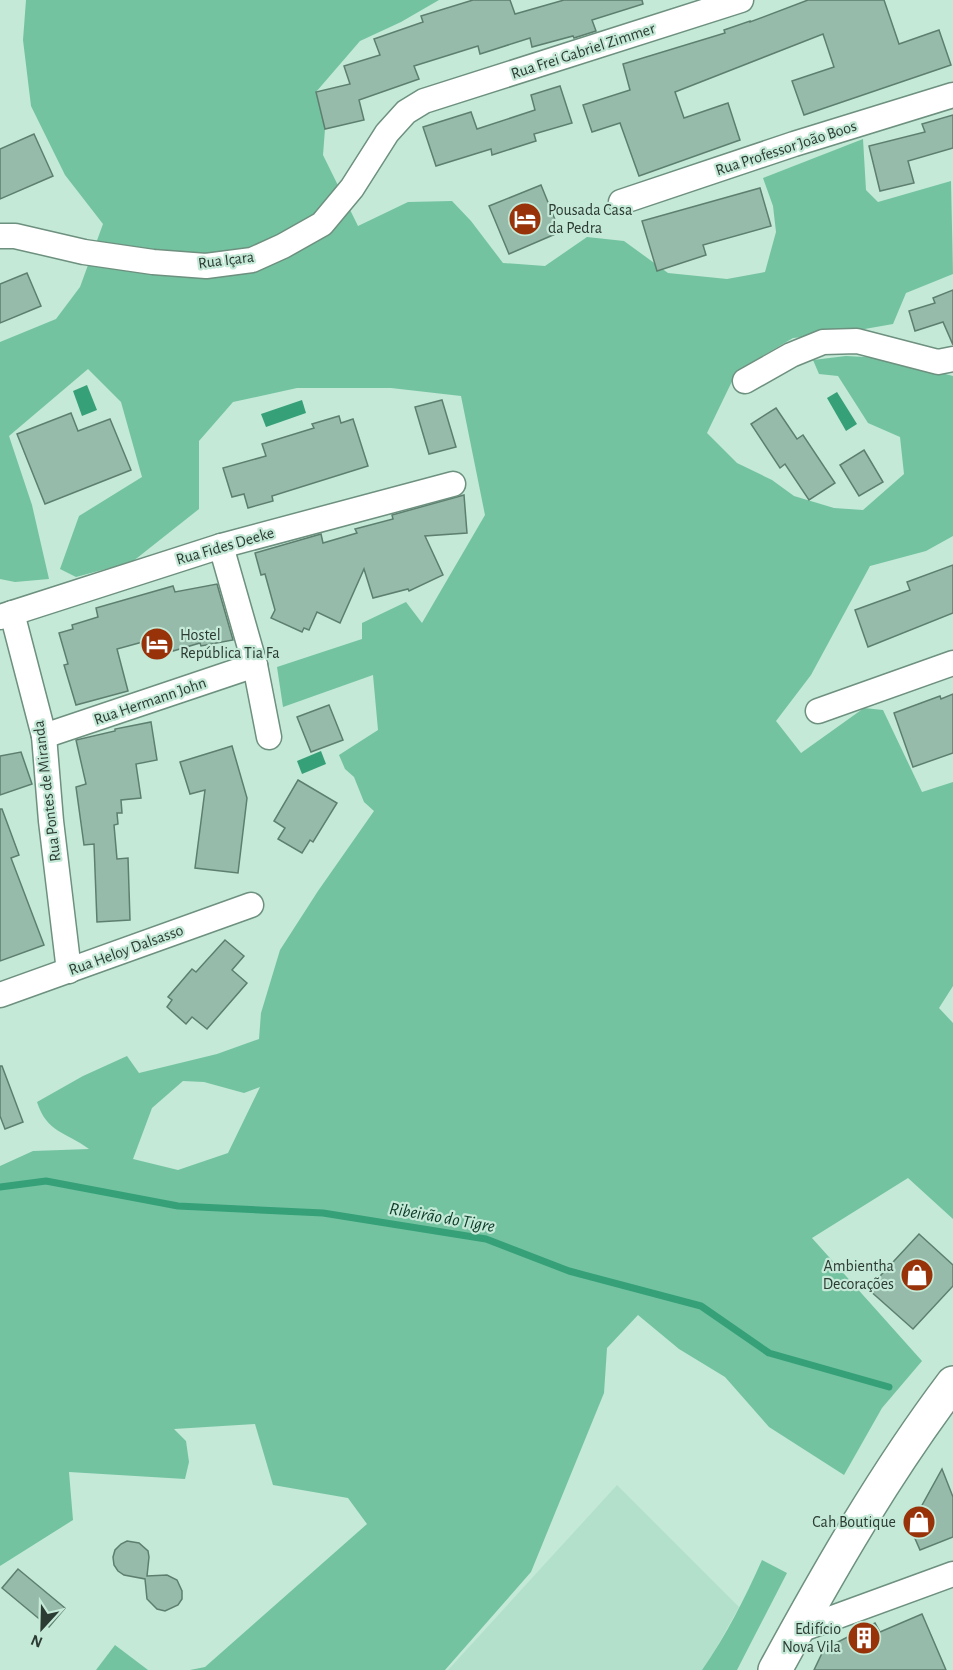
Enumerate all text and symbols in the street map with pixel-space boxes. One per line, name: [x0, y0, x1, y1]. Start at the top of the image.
street label: Rua Frei Gabriel Zimmer: [509, 20, 658, 82]
street label: Rua Professor João Boos: [714, 118, 859, 178]
hotel icon: Pousada Casa da Pedra: [507, 201, 543, 237]
place label: Pousada Casa da Pedra: [548, 202, 632, 236]
street label: Rua Içara: [197, 249, 255, 271]
street label: Rua Fides Deeke: [174, 524, 276, 568]
hotel icon: Hostel República Tia Fa: [139, 626, 175, 662]
place label: Hostel República Tia Fa: [180, 627, 280, 661]
street label: Rua Hermann John: [92, 674, 208, 728]
street label: Rua Pontes de Miranda: [30, 719, 64, 863]
street label: Rua Heloy Dalsasso: [67, 922, 186, 979]
water label: Ribeirão do Tigre: [388, 1200, 496, 1236]
shop icon: Ambientha Decorações: [899, 1257, 935, 1293]
place label: Ambientha Decorações: [823, 1258, 894, 1292]
shop icon: Cah Boutique: [901, 1504, 937, 1540]
place label: Cah Boutique: [812, 1514, 896, 1530]
north arrow: [12, 1598, 72, 1658]
building icon: Edifício Nova Vila: [846, 1620, 882, 1656]
place label: Edifício Nova Vila: [782, 1621, 841, 1655]
text: N: [29, 1631, 45, 1650]

